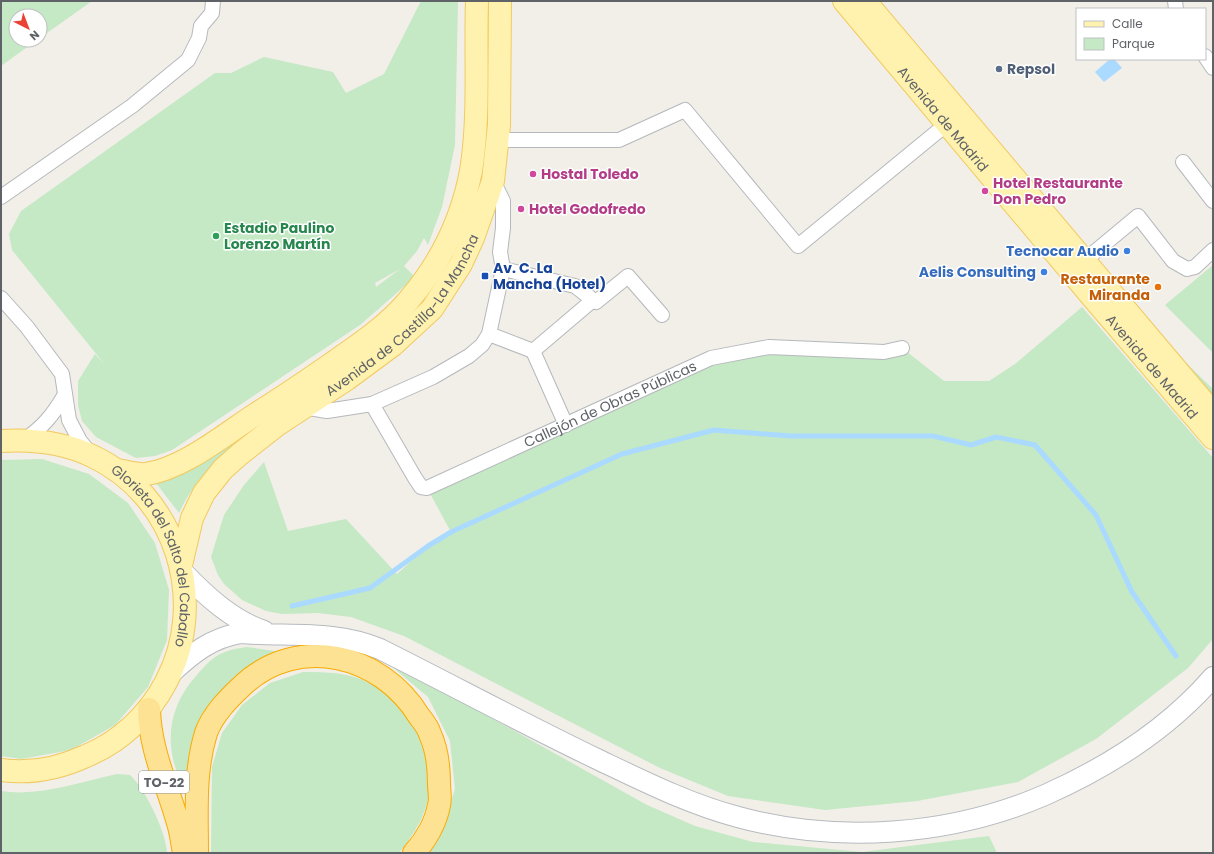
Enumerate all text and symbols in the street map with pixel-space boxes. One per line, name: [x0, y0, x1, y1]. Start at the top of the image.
north arrow: [8, 8, 48, 48]
legend: [1076, 8, 1206, 60]
text: Calle: [1112, 15, 1143, 32]
text: N: [26, 27, 43, 44]
text: Parque: [1112, 35, 1155, 52]
place label: Repsol: [1007, 59, 1055, 79]
street label: Avenida de Madrid: [893, 62, 993, 176]
marker: Repsol: [994, 64, 1004, 74]
place label: Hostal Toledo: [541, 164, 639, 184]
marker: Hostal Toledo: [528, 169, 538, 179]
place label: Hotel Restaurante Don Pedro: [993, 173, 1123, 209]
marker: Hotel Restaurante Don Pedro: [980, 186, 990, 196]
place label: Hotel Godofredo: [529, 199, 646, 219]
marker: Hotel Godofredo: [516, 204, 526, 214]
place label: Estadio Paulino Lorenzo Martín: [224, 218, 334, 254]
marker: Estadio Paulino Lorenzo Martín: [211, 231, 221, 241]
street label: Avenida de Castilla-La Mancha: [321, 231, 484, 401]
place label: Tecnocar Audio: [1006, 241, 1119, 261]
marker: Tecnocar Audio: [1122, 246, 1132, 256]
place label: Av. C. La Mancha (Hotel): [493, 258, 606, 294]
place label: Aelis Consulting: [919, 262, 1036, 282]
marker: Aelis Consulting: [1039, 267, 1049, 277]
place label: Restaurante Miranda: [1061, 269, 1150, 305]
marker: Av. C. La Mancha (Hotel): [480, 271, 490, 281]
marker: Restaurante Miranda: [1153, 282, 1163, 292]
street label: Avenida de Madrid: [1101, 310, 1202, 423]
street label: Callejón de Obras Públicas: [521, 356, 700, 452]
street label: Glorieta del Salto del Caballo: [107, 459, 195, 649]
road number: TO-22: [139, 771, 189, 793]

